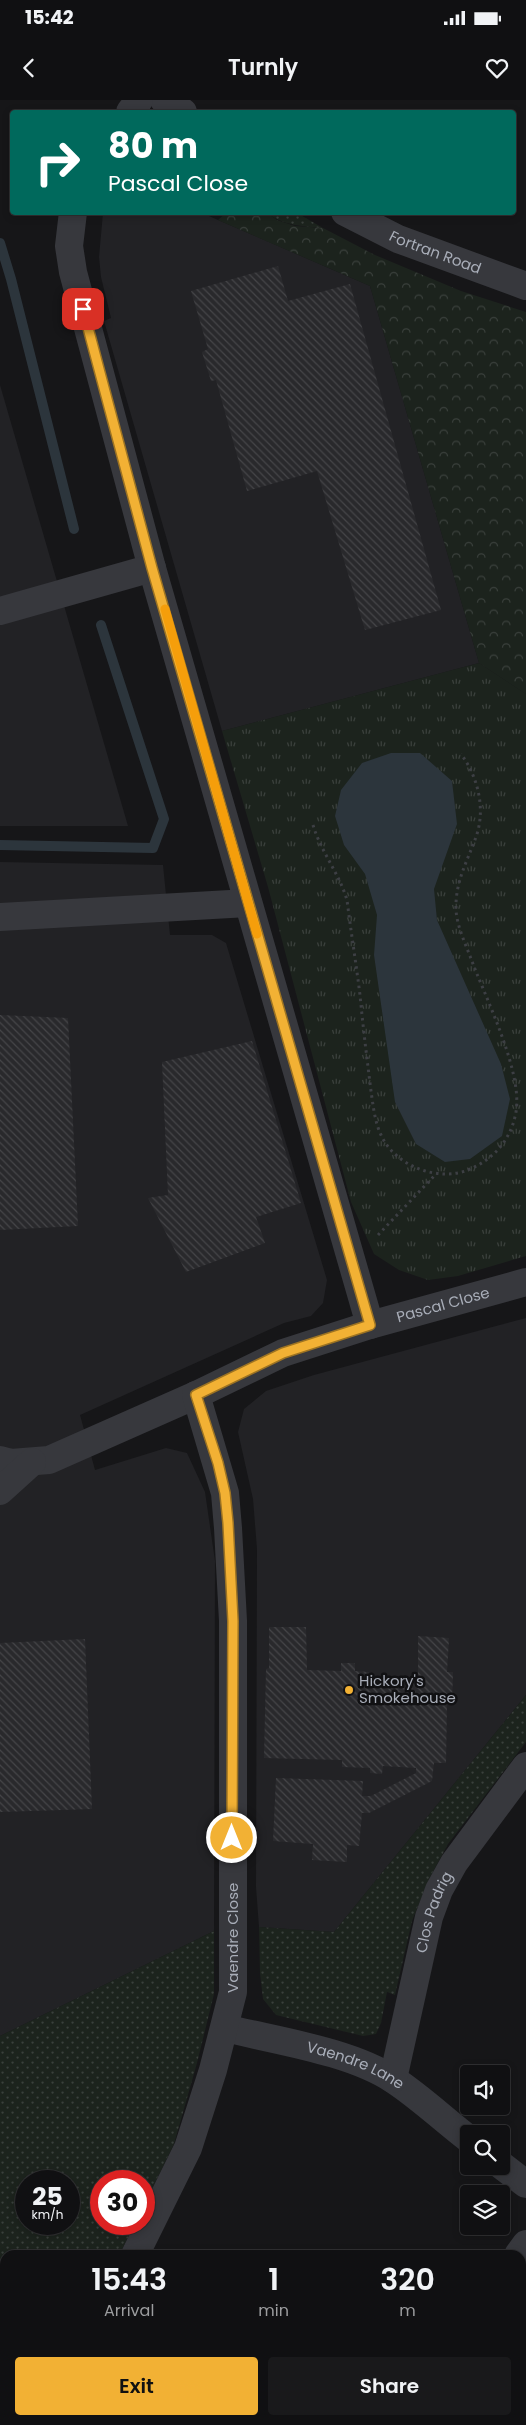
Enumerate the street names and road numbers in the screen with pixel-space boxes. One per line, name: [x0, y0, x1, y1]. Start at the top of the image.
street label: Fortran Road: [386, 225, 484, 279]
street label: Pascal Close: [394, 1282, 492, 1327]
street label: Clos Padrig: [410, 1867, 457, 1955]
street label: Vaendre Close: [222, 1883, 243, 1993]
street label: Vaendre Lane: [305, 2036, 409, 2094]

